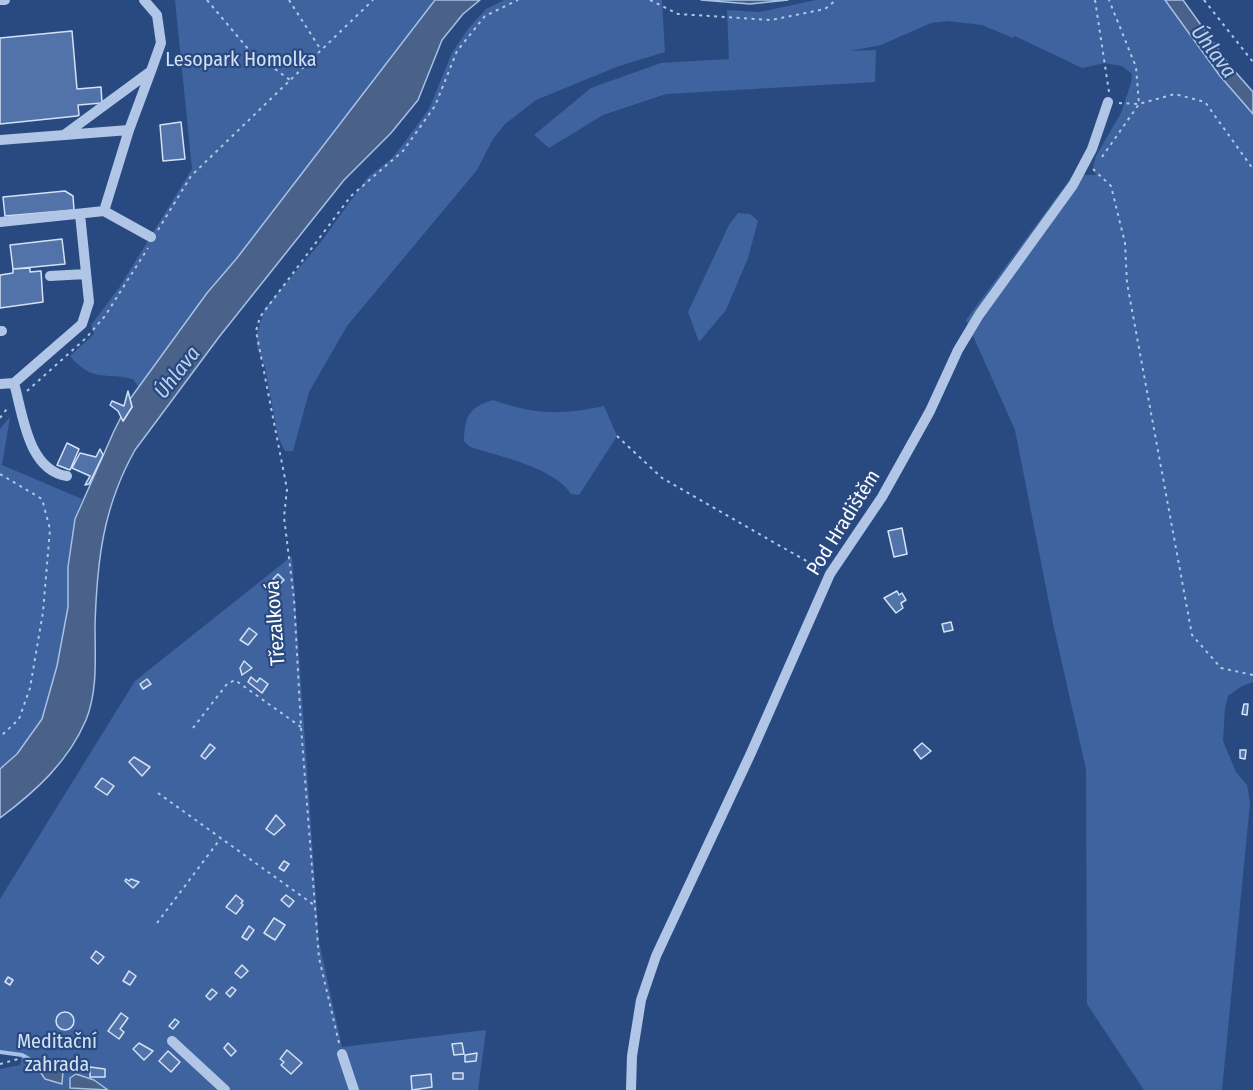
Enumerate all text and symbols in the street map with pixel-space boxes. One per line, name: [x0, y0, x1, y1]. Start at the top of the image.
water label: Úhlava: [1185, 21, 1241, 83]
park label: Lesopark Homolka: [165, 48, 317, 72]
water label: Úhlava: [150, 342, 206, 404]
street label: Pod Hradištěm: [802, 466, 886, 580]
street label: Třezalková: [261, 580, 291, 666]
park label: Meditační zahrada: [17, 1030, 97, 1077]

